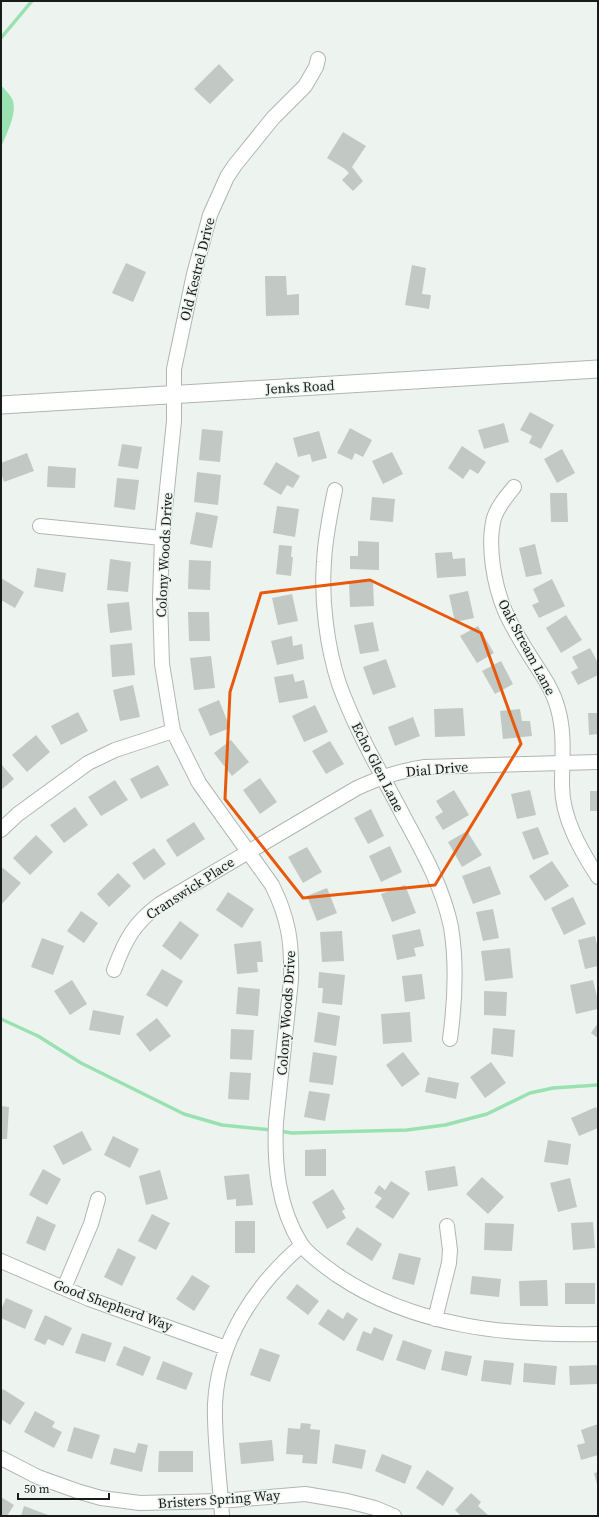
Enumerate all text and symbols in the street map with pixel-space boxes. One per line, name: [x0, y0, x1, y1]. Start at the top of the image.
street label: Old Kestrel Drive: [174, 215, 220, 323]
street label: Jenks Road: [264, 375, 335, 399]
street label: Colony Woods Drive: [151, 492, 177, 618]
street label: Oak Stream Lane: [493, 595, 561, 699]
street label: Echo Glen Lane: [347, 719, 409, 815]
street label: Dial Drive: [405, 756, 469, 782]
street label: Cranswick Place: [142, 852, 238, 924]
street label: Colony Woods Drive: [272, 950, 300, 1076]
street label: Good Shepherd Way: [51, 1274, 176, 1336]
scale bar: [18, 1475, 109, 1501]
text: 50 m: [24, 1481, 50, 1497]
street label: Bristers Spring Way: [157, 1485, 282, 1513]

